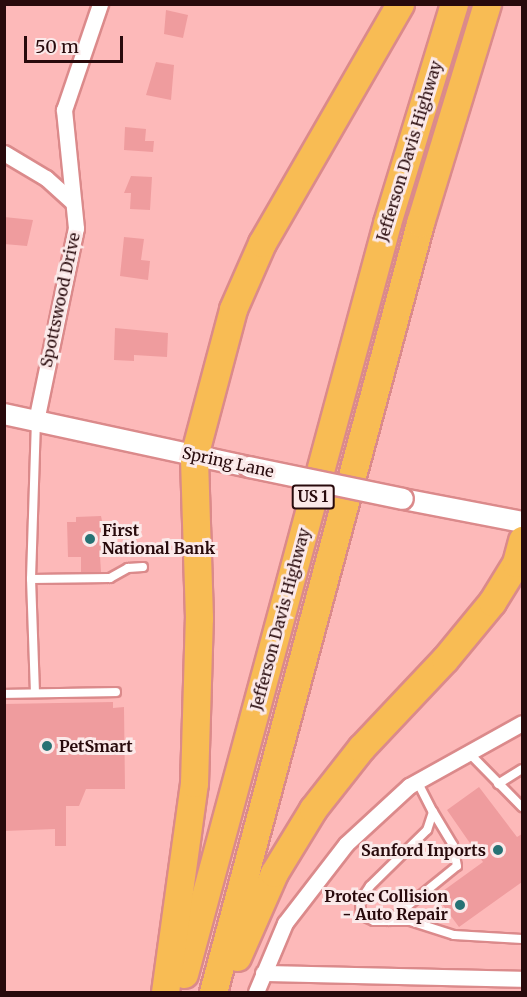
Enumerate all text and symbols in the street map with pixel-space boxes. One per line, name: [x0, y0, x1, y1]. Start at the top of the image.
scale bar: [27, 24, 126, 62]
text: 50 m: [35, 35, 79, 58]
street label: Jefferson Davis Highway: [372, 58, 446, 244]
street label: Spottswood Drive: [36, 231, 84, 369]
street label: Spring Lane: [180, 443, 276, 481]
road number: US 1: [290, 485, 336, 509]
place label: First National Bank: [102, 520, 215, 558]
street label: Jefferson Davis Highway: [246, 526, 314, 712]
marker: First National Bank: [83, 532, 97, 546]
place label: PetSmart: [59, 736, 133, 756]
marker: PetSmart: [40, 739, 54, 753]
place label: Sanford Inports: [361, 840, 486, 860]
marker: Sanford Inports: [491, 843, 505, 857]
place label: Protec Collision - Auto Repair: [324, 886, 448, 924]
marker: Protec Collision - Auto Repair: [453, 898, 467, 912]

